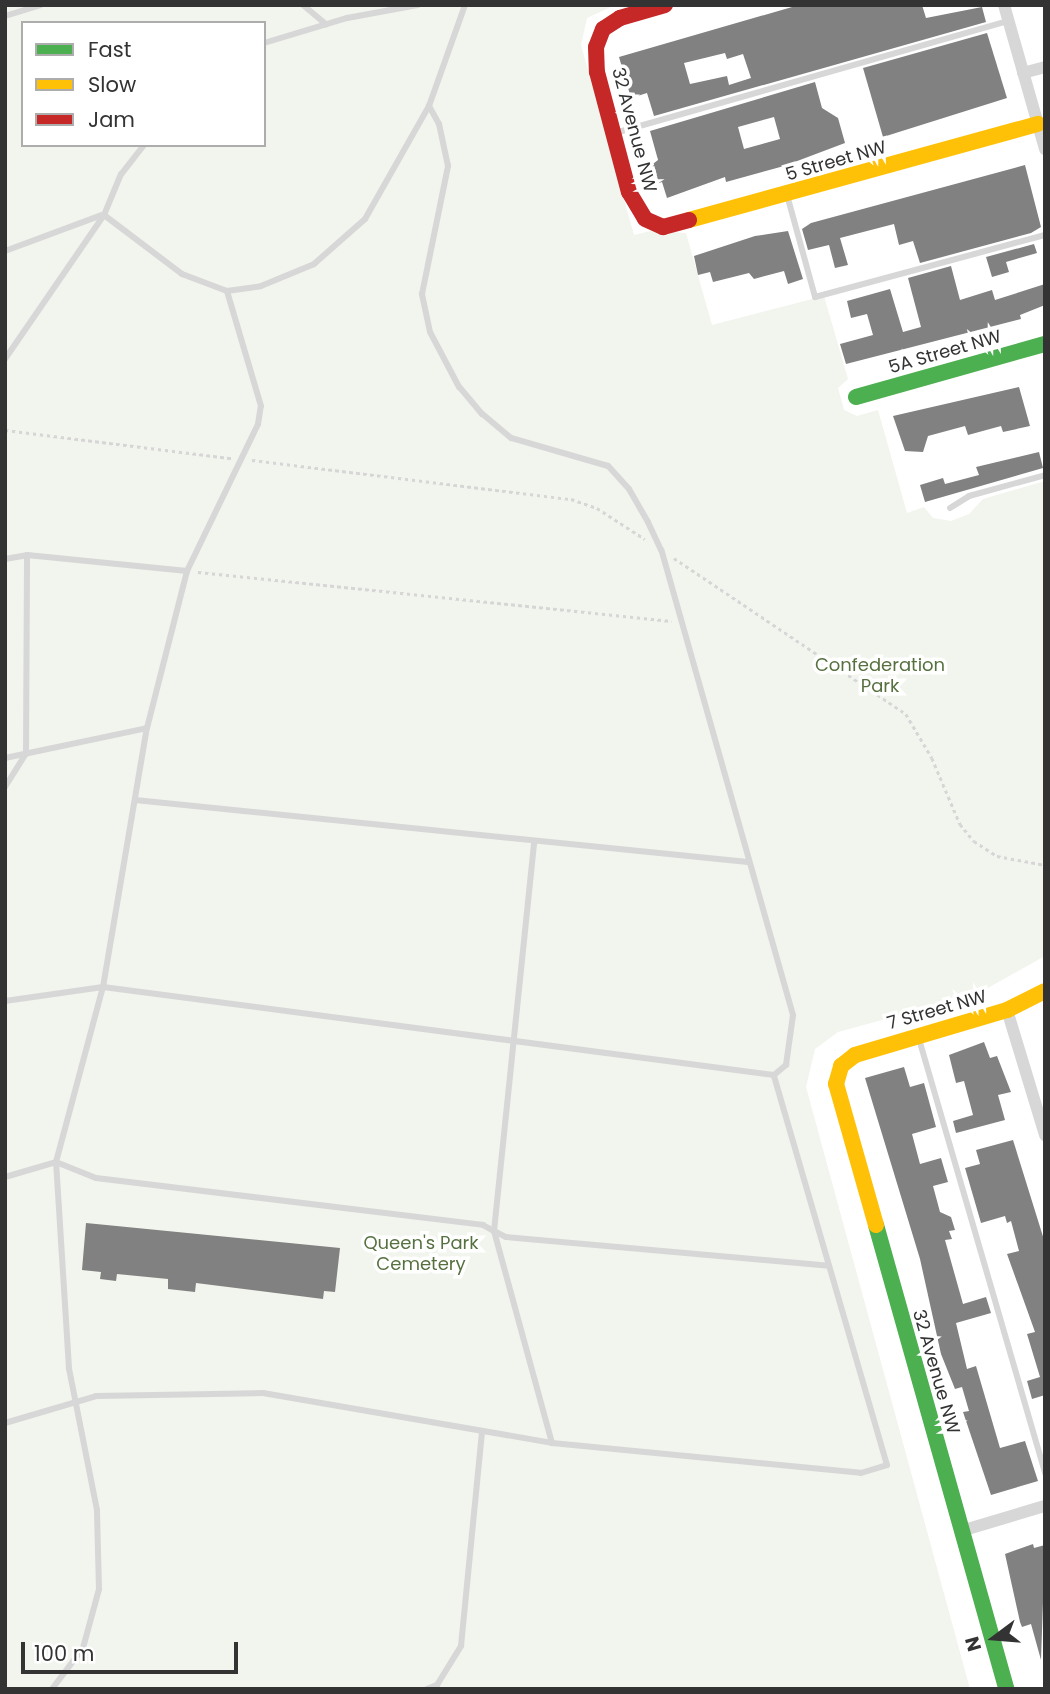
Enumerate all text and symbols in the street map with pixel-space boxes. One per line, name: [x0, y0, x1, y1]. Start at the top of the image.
legend: [21, 21, 266, 147]
text: Fast: [88, 35, 131, 64]
street label: 32 Avenue NW: [607, 65, 661, 195]
text: Slow: [88, 70, 136, 99]
text: Jam: [88, 105, 135, 134]
street label: 5 Street NW: [783, 136, 889, 186]
street label: 5A Street NW: [886, 326, 1004, 378]
park label: Confederation Park: [815, 655, 945, 698]
street label: 7 Street NW: [885, 986, 989, 1034]
park label: Queen's Park Cemetery: [363, 1233, 479, 1276]
street label: 32 Avenue NW: [908, 1307, 964, 1437]
north arrow: [959, 1603, 1029, 1673]
scale bar: [24, 1628, 242, 1672]
text: N: [958, 1633, 988, 1655]
text: 100 m: [34, 1639, 94, 1668]

